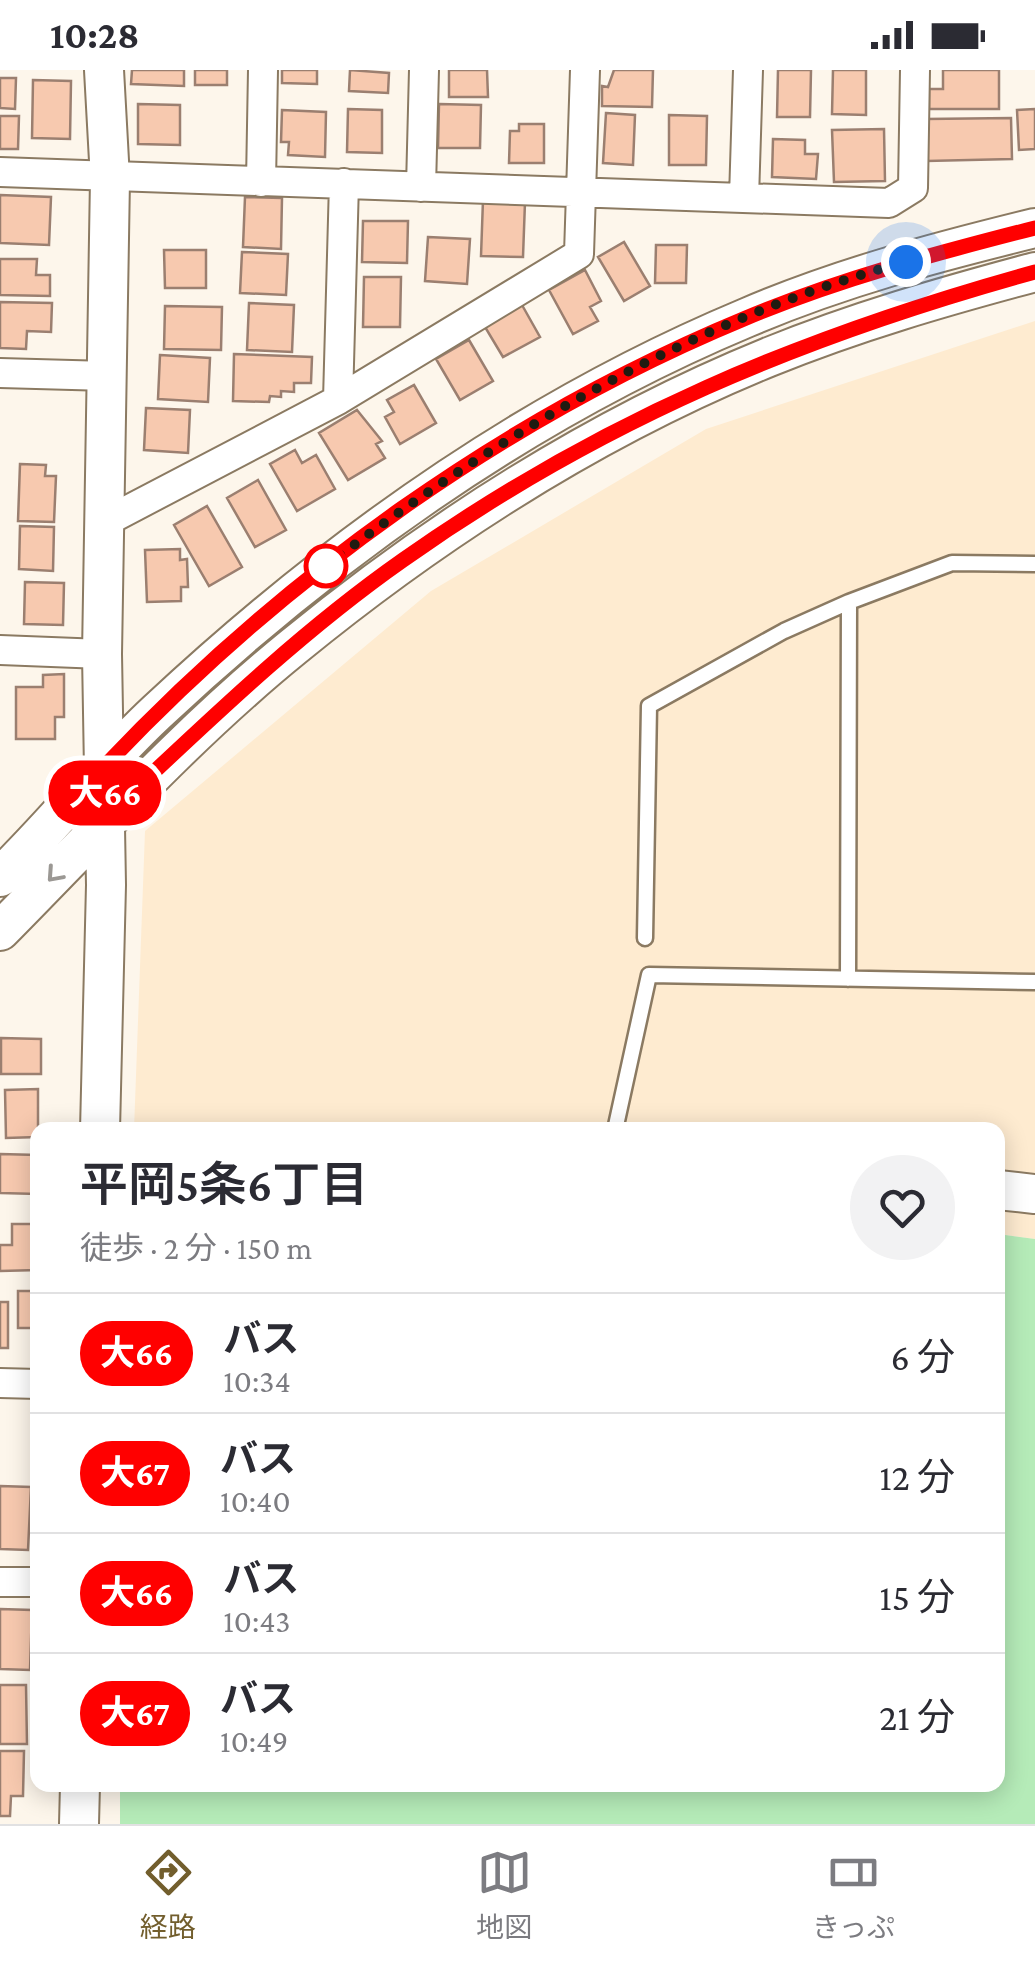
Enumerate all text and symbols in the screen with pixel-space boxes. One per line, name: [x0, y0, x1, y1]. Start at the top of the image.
text: 10:28: [50, 14, 139, 56]
your location: [881, 237, 931, 287]
unlabelled marker: [305, 545, 347, 587]
line badge: 大66: [48, 760, 162, 826]
text: 大66: [68, 774, 142, 813]
one-way arrow: [48, 863, 66, 882]
button: heart: [850, 1155, 955, 1260]
text: 平岡5条6丁目: [80, 1158, 369, 1211]
text: 徒歩 · 2 分 · 150 m: [80, 1230, 312, 1266]
text: バス: [223, 1318, 299, 1360]
text: 大66: [100, 1334, 173, 1373]
text: 6 分: [891, 1336, 955, 1378]
text: 10:34: [223, 1363, 291, 1399]
text: バス: [220, 1438, 296, 1480]
text: 大67: [100, 1454, 170, 1493]
text: 12 分: [879, 1456, 955, 1498]
text: 10:40: [220, 1483, 290, 1519]
text: バス: [223, 1558, 299, 1600]
text: 大66: [100, 1574, 173, 1613]
text: 15 分: [879, 1576, 955, 1618]
text: 10:43: [223, 1603, 290, 1639]
text: バス: [220, 1678, 296, 1720]
text: 大67: [100, 1694, 170, 1733]
text: 21 分: [879, 1696, 955, 1738]
text: 10:49: [220, 1723, 288, 1759]
tab: 経路: [140, 1845, 196, 1945]
tab: 地図: [476, 1845, 532, 1945]
tab: きっぷ: [812, 1845, 895, 1945]

